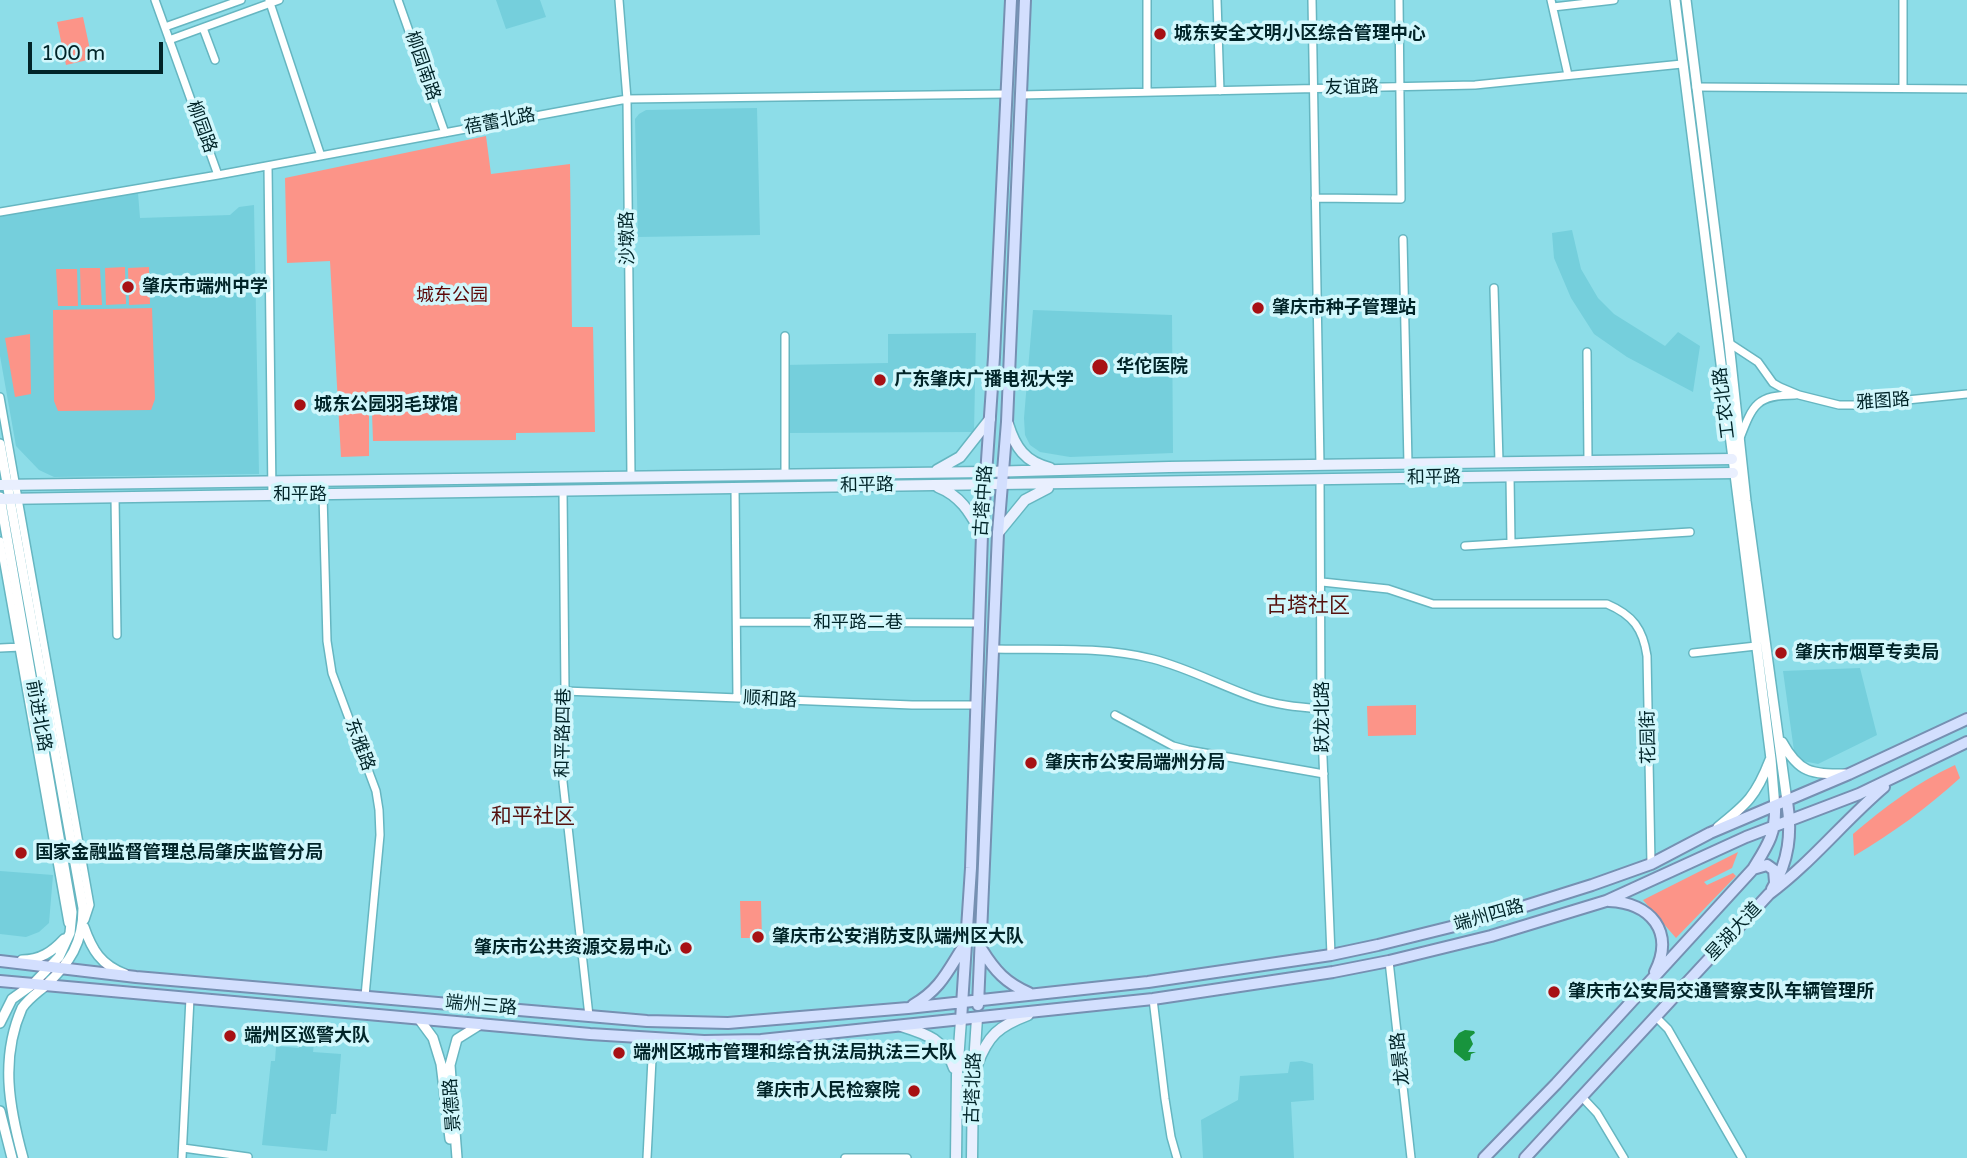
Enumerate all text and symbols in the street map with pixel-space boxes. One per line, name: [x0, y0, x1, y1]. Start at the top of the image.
place label: 城东安全文明小区综合管理中心: [1174, 23, 1426, 45]
marker: 城东安全文明小区综合管理中心: [1152, 26, 1168, 42]
scale bar: [32, 28, 166, 72]
street label: 柳园南路: [400, 28, 444, 104]
text: 100 m: [41, 41, 105, 66]
street label: 友谊路: [1325, 77, 1379, 99]
street label: 柳园路: [182, 98, 220, 156]
street label: 蓓蕾北路: [463, 105, 537, 139]
street label: 沙墩路: [617, 211, 639, 265]
place label: 肇庆市端州中学: [142, 276, 268, 298]
marker: 肇庆市端州中学: [120, 279, 136, 295]
park label: 城东公园: [416, 285, 488, 307]
place label: 肇庆市种子管理站: [1272, 297, 1416, 319]
marker: 肇庆市种子管理站: [1250, 300, 1266, 316]
place label: 华佗医院: [1116, 356, 1188, 378]
marker: 华佗医院: [1090, 357, 1110, 377]
street label: 工农北路: [1710, 366, 1740, 440]
place label: 广东肇庆广播电视大学: [894, 369, 1074, 391]
marker: 广东肇庆广播电视大学: [872, 372, 888, 388]
street label: 雅图路: [1855, 389, 1911, 415]
place label: 城东公园羽毛球馆: [314, 394, 458, 416]
marker: 城东公园羽毛球馆: [292, 397, 308, 413]
street label: 古塔中路: [971, 464, 997, 538]
street label: 和平路: [1407, 467, 1461, 489]
street label: 和平路: [840, 475, 894, 497]
street label: 和平路: [273, 484, 327, 506]
district label: 古塔社区: [1266, 593, 1350, 619]
street label: 和平路二巷: [813, 612, 903, 634]
place label: 肇庆市烟草专卖局: [1795, 642, 1939, 664]
marker: 肇庆市烟草专卖局: [1773, 645, 1789, 661]
street label: 前进北路: [21, 679, 55, 753]
street label: 跃龙北路: [1312, 681, 1334, 753]
street label: 和平路四巷: [552, 688, 576, 778]
street label: 顺和路: [742, 688, 798, 712]
street label: 花园街: [1638, 710, 1660, 764]
street label: 东雅路: [340, 716, 378, 774]
place label: 肇庆市公安局端州分局: [1045, 752, 1225, 774]
marker: 肇庆市公安局端州分局: [1023, 755, 1039, 771]
district label: 和平社区: [491, 804, 575, 830]
place label: 国家金融监督管理总局肇庆监管分局: [35, 842, 323, 864]
marker: 国家金融监督管理总局肇庆监管分局: [13, 845, 29, 861]
street label: 端州四路: [1451, 896, 1527, 936]
street label: 星湖大道: [1702, 898, 1766, 966]
place label: 肇庆市公安消防支队端州区大队: [772, 926, 1024, 948]
marker: 肇庆市公安消防支队端州区大队: [750, 929, 766, 945]
place label: 肇庆市公共资源交易中心: [474, 937, 672, 959]
marker: 肇庆市公共资源交易中心: [678, 940, 694, 956]
place label: 肇庆市公安局交通警察支队车辆管理所: [1568, 981, 1874, 1003]
marker: 肇庆市公安局交通警察支队车辆管理所: [1546, 984, 1562, 1000]
street label: 端州三路: [444, 992, 518, 1020]
place label: 端州区巡警大队: [244, 1025, 370, 1047]
marker: 端州区巡警大队: [222, 1028, 238, 1044]
street label: 龙景路: [1387, 1031, 1415, 1087]
place label: 端州区城市管理和综合执法局执法三大队: [633, 1042, 957, 1064]
marker: 端州区城市管理和综合执法局执法三大队: [611, 1045, 627, 1061]
street label: 古塔北路: [962, 1052, 986, 1124]
street label: 景德路: [440, 1077, 466, 1133]
place label: 肇庆市人民检察院: [756, 1080, 900, 1102]
marker: 肇庆市人民检察院: [906, 1083, 922, 1099]

